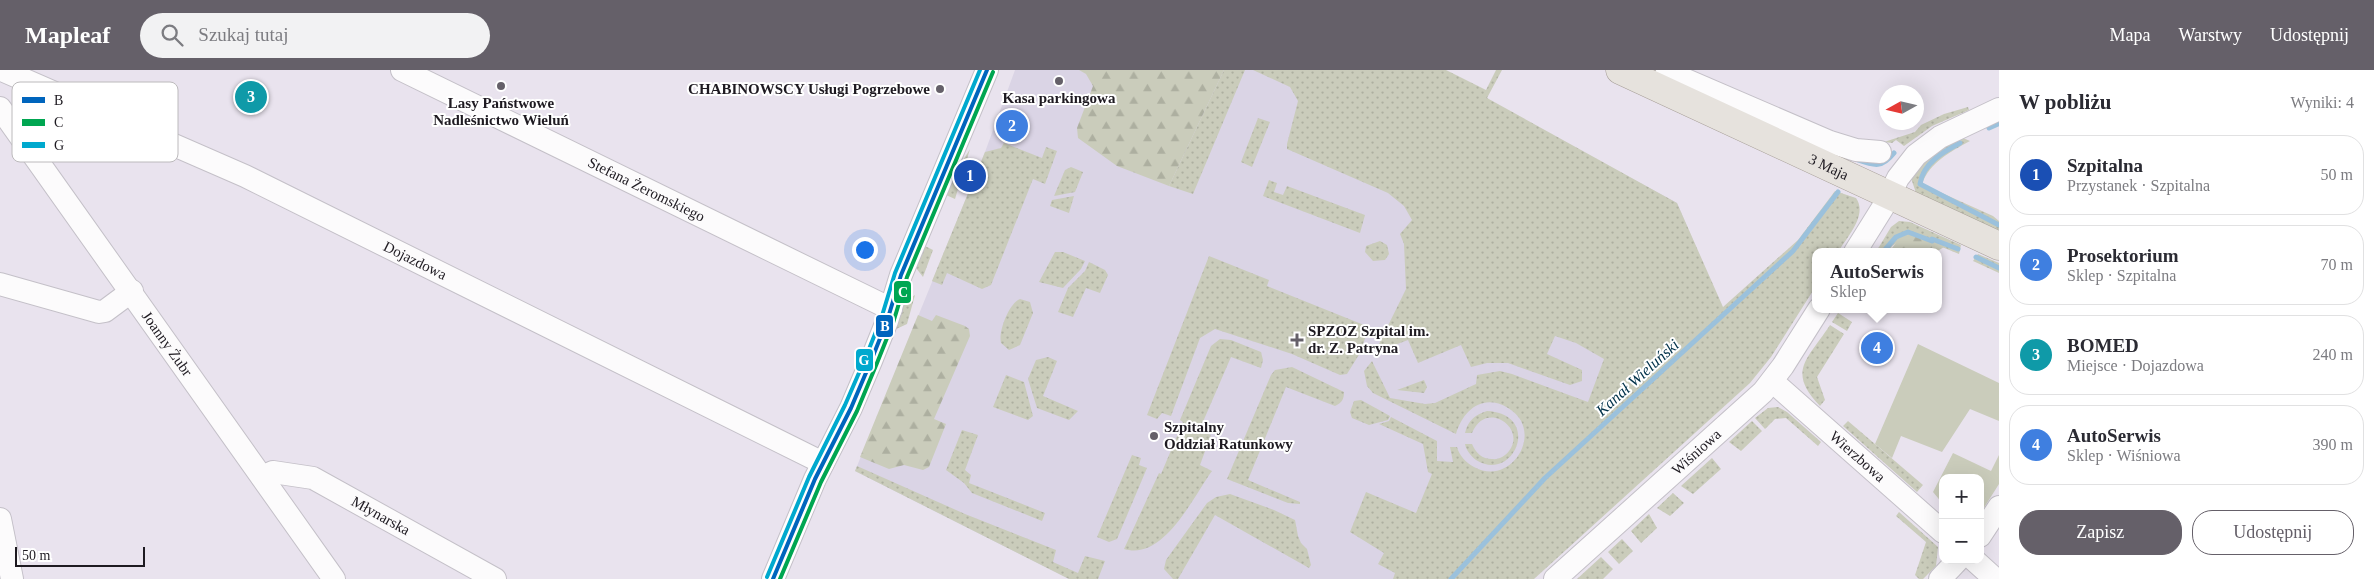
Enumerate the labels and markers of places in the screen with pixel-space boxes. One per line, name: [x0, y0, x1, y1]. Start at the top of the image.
marker: Kasa parkingowa: [1053, 75, 1065, 87]
pin: 3: [235, 78, 267, 116]
marker: Lasy Państwowe Nadleśnictwo Wieluń: [495, 80, 507, 92]
place label: CHABINOWSCY Usługi Pogrzebowe: [688, 81, 930, 97]
marker: CHABINOWSCY Usługi Pogrzebowe: [934, 83, 946, 95]
place label: Kasa parkingowa: [1003, 90, 1116, 106]
place label: Lasy Państwowe Nadleśnictwo Wieluń: [433, 95, 570, 128]
pin: 2: [996, 107, 1028, 145]
pin: 1: [954, 157, 986, 195]
place label: SPZOZ Szpital im. dr. Z. Patryna: [1308, 323, 1430, 356]
pin: 4: [1861, 329, 1893, 367]
marker: SPZOZ Szpital im. dr. Z. Patryna: [1290, 333, 1304, 347]
place label: Szpitalny Oddział Ratunkowy: [1164, 419, 1293, 452]
marker: Szpitalny Oddział Ratunkowy: [1148, 430, 1160, 442]

